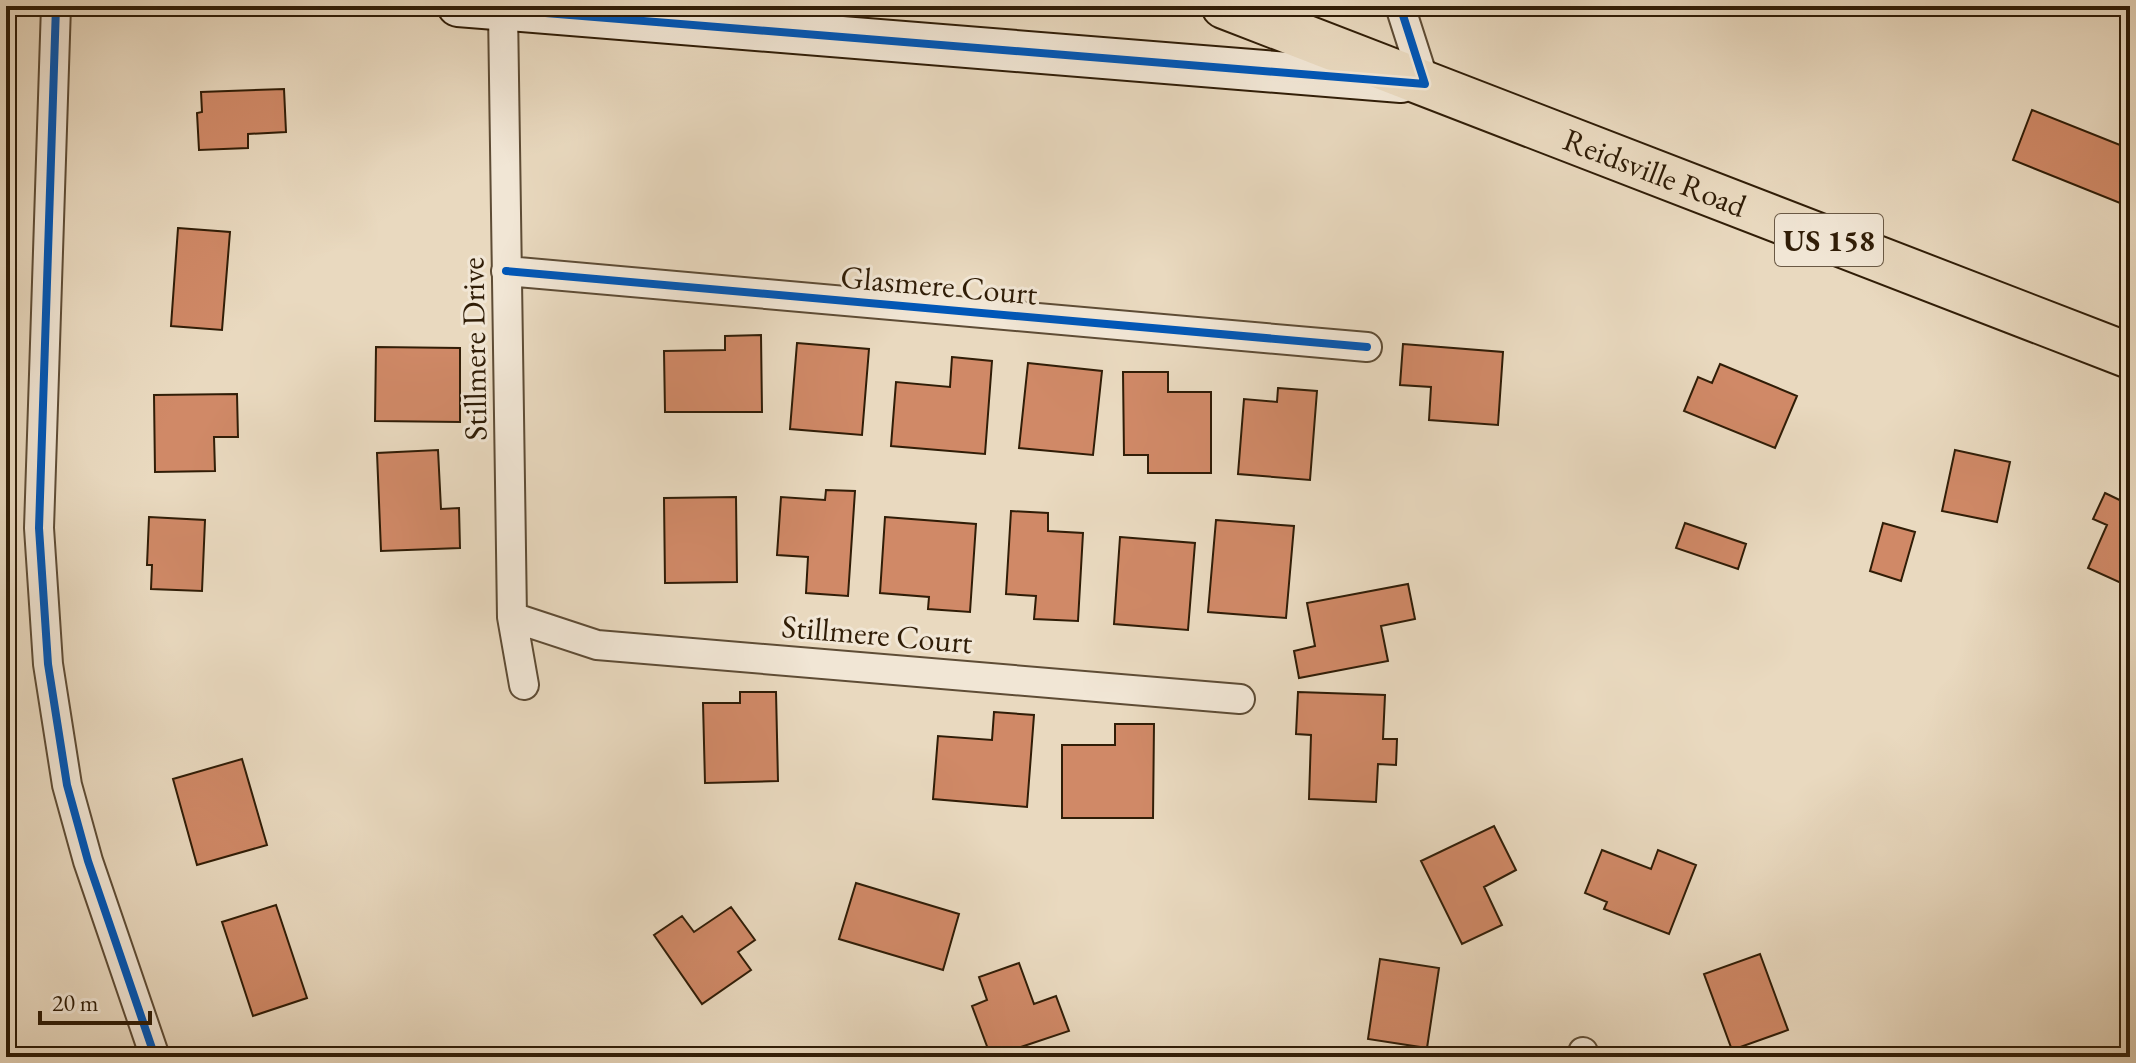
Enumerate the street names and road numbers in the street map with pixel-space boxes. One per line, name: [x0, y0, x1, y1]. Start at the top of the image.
street label: Reidsville Road: [1557, 118, 1753, 227]
road number: US 158: [1775, 214, 1883, 266]
street label: Glasmere Court: [839, 255, 1039, 315]
street label: Stillmere Drive: [451, 257, 497, 441]
street label: Stillmere Court: [780, 605, 974, 663]

